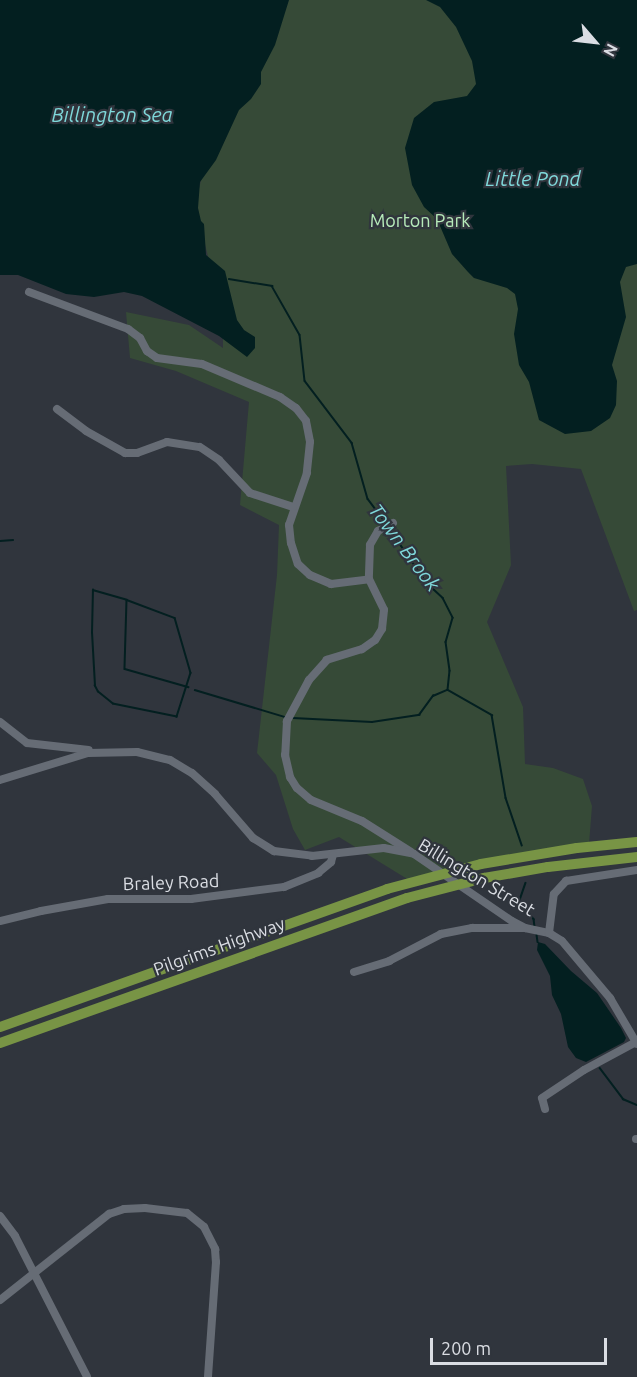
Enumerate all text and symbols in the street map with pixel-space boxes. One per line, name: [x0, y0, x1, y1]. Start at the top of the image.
north arrow: [565, 12, 625, 72]
text: N: [600, 41, 622, 60]
water label: Billington Sea: [52, 102, 172, 126]
water label: Little Pond: [485, 166, 581, 190]
park label: Morton Park: [370, 209, 470, 231]
water label: Town Brook: [364, 498, 446, 596]
street label: Billington Street: [415, 834, 539, 920]
street label: Braley Road: [122, 870, 220, 894]
street label: Pilgrims Highway: [150, 912, 288, 980]
scale bar: [433, 1326, 610, 1364]
text: 200 m: [441, 1338, 491, 1358]

